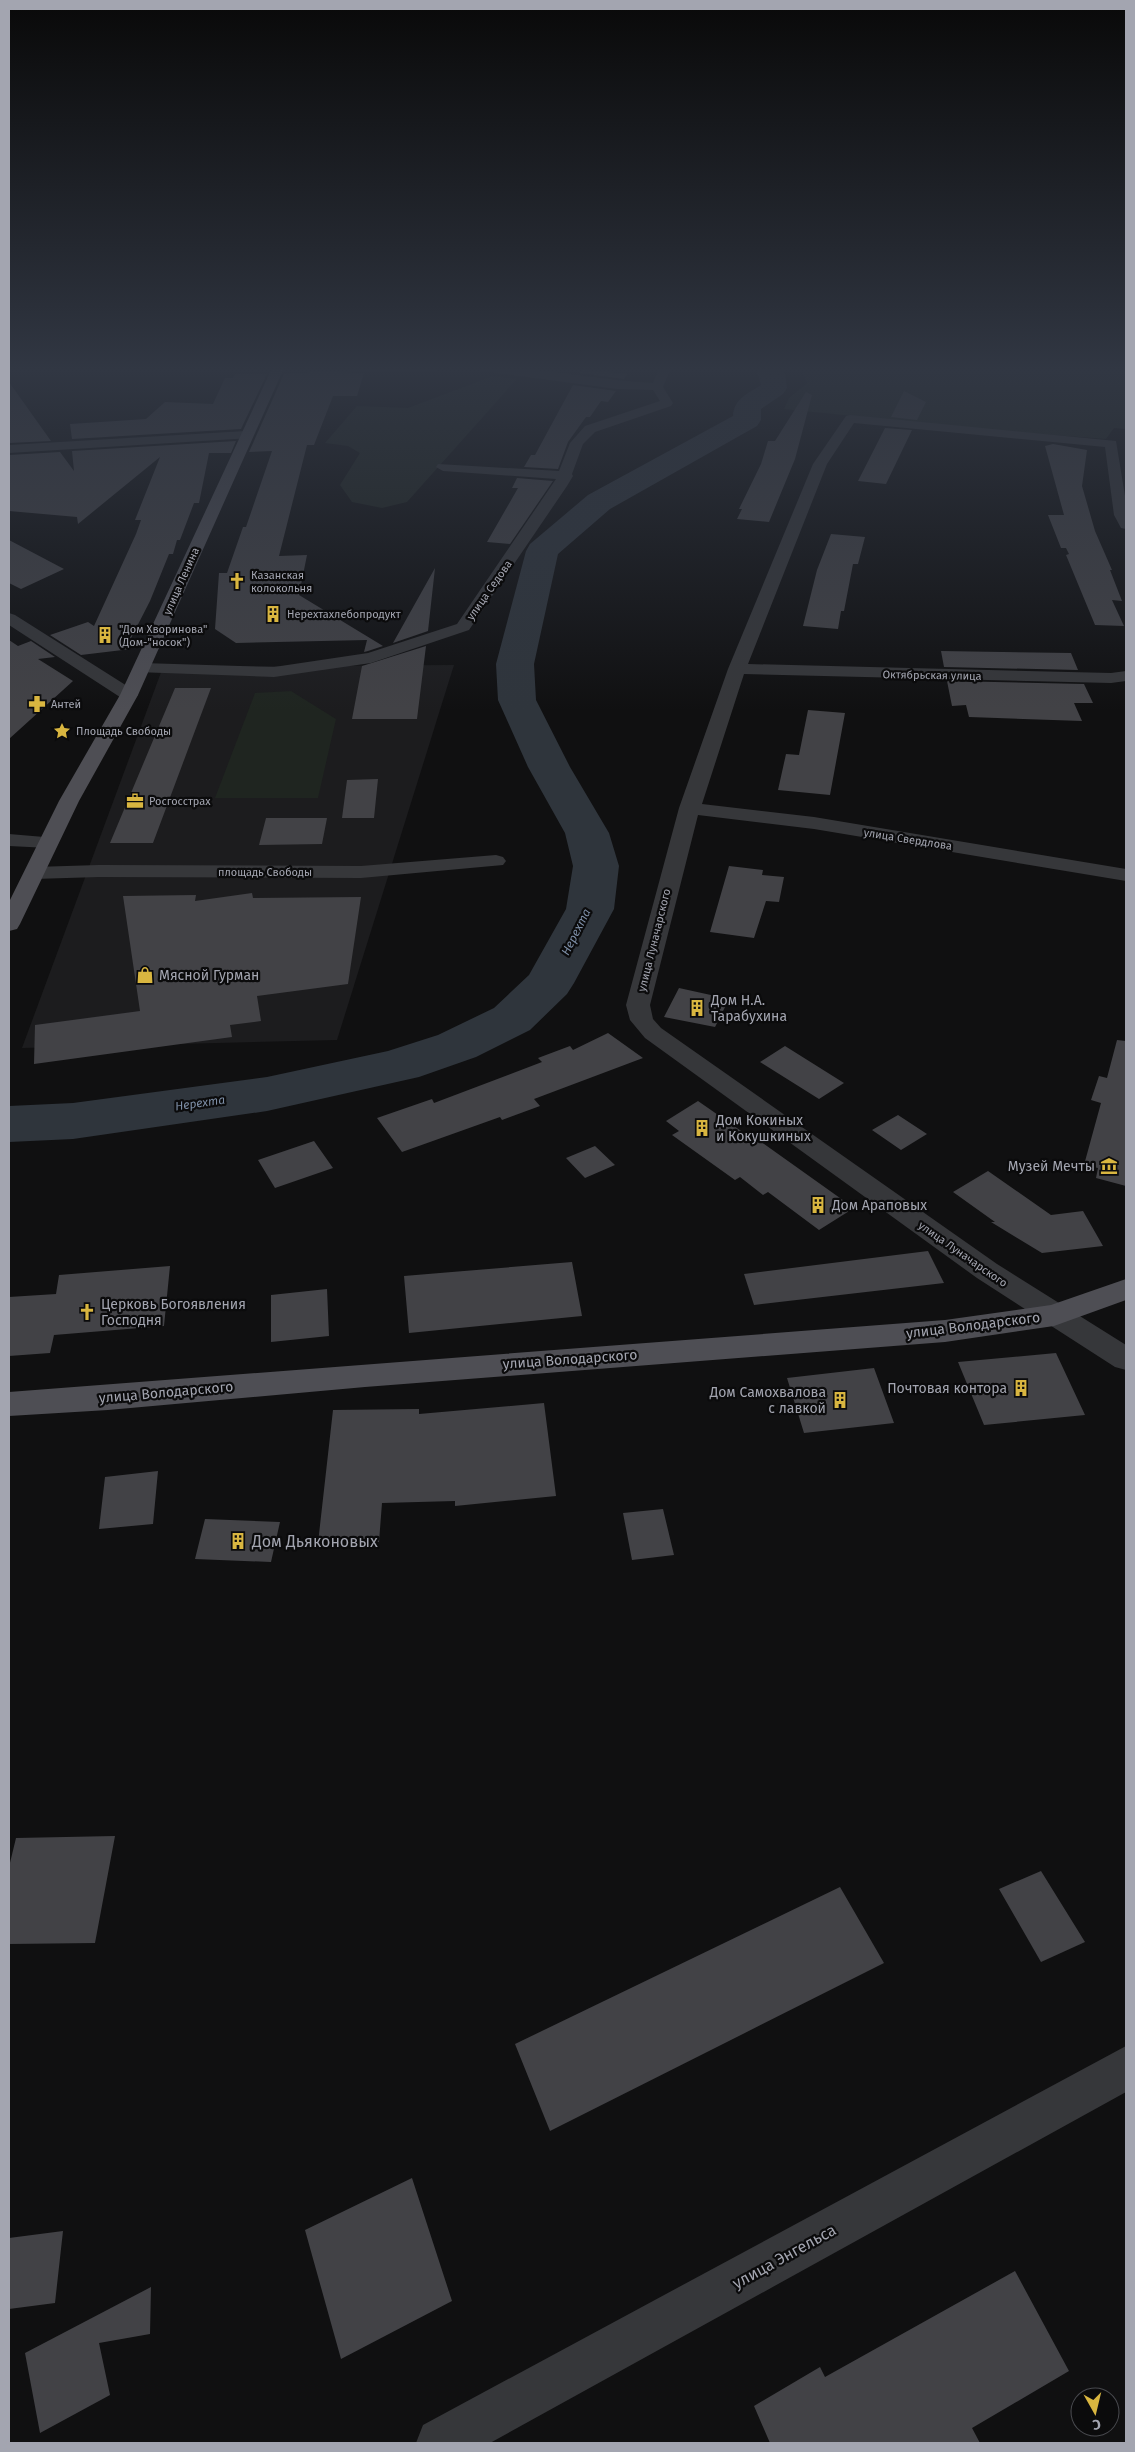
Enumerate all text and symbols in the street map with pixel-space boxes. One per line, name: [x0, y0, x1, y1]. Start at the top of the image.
street label: улица Ленина: [161, 545, 202, 617]
street label: улица Седова: [464, 558, 515, 623]
place label: Казанская колокольня: [251, 569, 312, 595]
church icon: Казанская колокольня: [227, 571, 247, 591]
building icon: Нерехтахлебопродукт: [263, 604, 283, 624]
place label: Нерехтахлебопродукт: [287, 608, 401, 621]
place label: "Дом Хворинова" (Дом-"носок"): [119, 623, 207, 649]
building icon: "Дом Хворинова" (Дом-"носок"): [95, 625, 115, 645]
street label: Октябрьская улица: [882, 668, 982, 683]
pharmacy icon: Антей: [27, 694, 47, 714]
place label: Антей: [51, 698, 81, 711]
place icon: Площадь Свободы: [52, 721, 72, 741]
place label: Площадь Свободы: [76, 725, 171, 738]
office icon: Росгосстрах: [125, 791, 145, 811]
place label: Росгосстрах: [149, 795, 211, 808]
street label: улица Свердлова: [863, 826, 953, 853]
street label: площадь Свободы: [218, 866, 312, 879]
street label: улица Луначарского: [635, 887, 674, 993]
water label: Нерехта: [558, 906, 594, 958]
shop icon: Мясной Гурман: [135, 965, 155, 985]
place label: Мясной Гурман: [159, 967, 259, 984]
place label: Дом Н.А. Тарабухина: [710, 992, 787, 1025]
building icon: Дом Н.А. Тарабухина: [687, 998, 707, 1018]
water label: Нерехта: [174, 1093, 226, 1113]
place label: Дом Кокиных и Кокушкиных: [715, 1112, 811, 1145]
building icon: Дом Кокиных и Кокушкиных: [692, 1118, 712, 1138]
museum icon: Музей Мечты: [1099, 1156, 1119, 1176]
place label: Музей Мечты: [1008, 1158, 1095, 1175]
building icon: Дом Араповых: [808, 1195, 828, 1215]
place label: Дом Араповых: [831, 1197, 927, 1214]
street label: улица Луначарского: [916, 1219, 1010, 1290]
place label: Церковь Богоявления Господня: [101, 1296, 246, 1329]
church icon: Церковь Богоявления Господня: [77, 1302, 97, 1322]
street label: улица Володарского: [905, 1309, 1041, 1342]
street label: улица Володарского: [502, 1346, 638, 1373]
street label: улица Володарского: [98, 1378, 234, 1407]
building icon: Почтовая контора: [1011, 1378, 1031, 1398]
place label: Почтовая контора: [887, 1380, 1007, 1397]
place label: Дом Самохвалова с лавкой: [709, 1384, 826, 1417]
building icon: Дом Самохвалова с лавкой: [830, 1390, 850, 1410]
building icon: Дом Дьяконовых: [228, 1531, 248, 1551]
place label: Дом Дьяконовых: [251, 1532, 378, 1551]
street label: улица Энгельса: [729, 2220, 839, 2293]
north arrow: [1070, 2387, 1120, 2437]
text: С: [1092, 2415, 1102, 2433]

